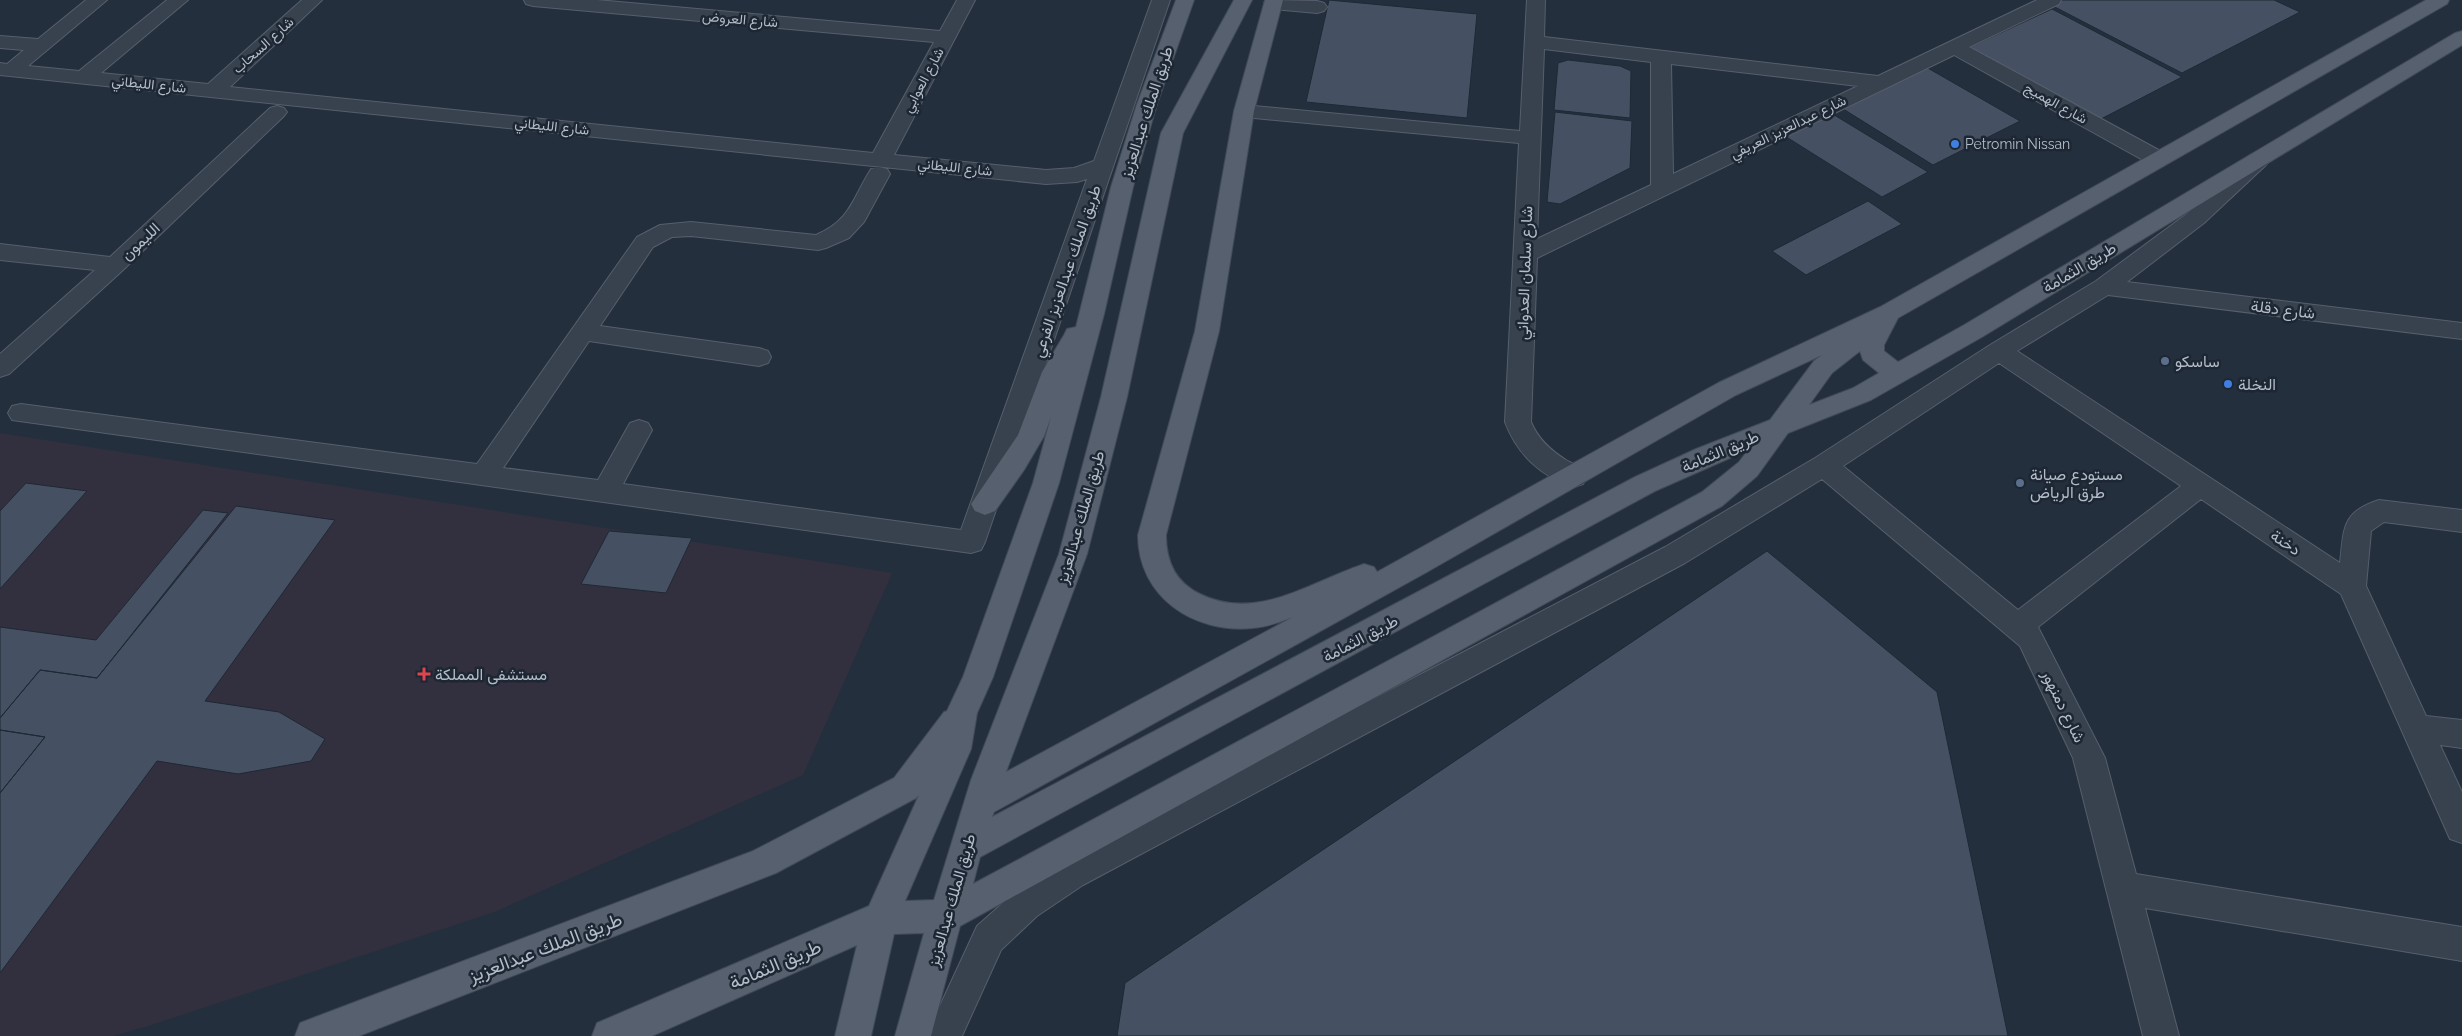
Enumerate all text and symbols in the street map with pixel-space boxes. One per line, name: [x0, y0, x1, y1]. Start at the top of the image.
street label: شارع العروض: [701, 8, 779, 33]
street label: شارع السحاب: [229, 14, 299, 79]
street label: طريق الملك عبدالعزيز: [1116, 44, 1178, 181]
street label: شارع العوابي: [899, 45, 950, 117]
street label: شارع الليطاني: [111, 72, 187, 100]
street label: شارع الهميج: [2020, 79, 2090, 129]
street label: شارع عبدالعزيز العريفي: [1727, 92, 1850, 166]
street label: شارع الليطاني: [514, 114, 590, 142]
place label: Petromin Nissan: [1965, 136, 2070, 152]
marker: Petromin Nissan: [1949, 138, 1961, 150]
street label: شارع الليطاني: [917, 155, 993, 183]
street label: طريق الملك عبدالعزيز الفرعي: [1028, 183, 1109, 361]
street label: شارع سلمان العدواني: [1513, 206, 1540, 340]
street label: الليمون: [117, 219, 164, 265]
street label: طريق الثمامة: [2039, 238, 2120, 298]
street label: شارع دقلة: [2249, 296, 2316, 325]
place label: ساسكو: [2175, 352, 2220, 372]
marker: ساسكو: [2159, 355, 2171, 367]
place label: النخلة: [2238, 375, 2276, 394]
marker: النخلة: [2222, 378, 2234, 390]
street label: طريق الثمامة: [1679, 427, 1762, 477]
street label: طريق الملك عبدالعزيز: [1052, 449, 1109, 587]
place label: مستودع صيانة طرق الرياض: [2030, 465, 2123, 503]
marker: مستودع صيانة طرق الرياض: [2014, 477, 2026, 489]
street label: دخنة: [2267, 526, 2304, 559]
street label: طريق الثمامة: [1319, 611, 1401, 667]
place label: مستشفى المملكة: [435, 665, 547, 685]
street label: شارع دمنهور: [2036, 666, 2089, 746]
marker: مستشفى المملكة: [417, 667, 431, 681]
street label: طريق الملك عبدالعزيز: [923, 832, 980, 970]
street label: طريق الملك عبدالعزيز: [464, 908, 625, 988]
street label: طريق الثمامة: [726, 935, 825, 994]

